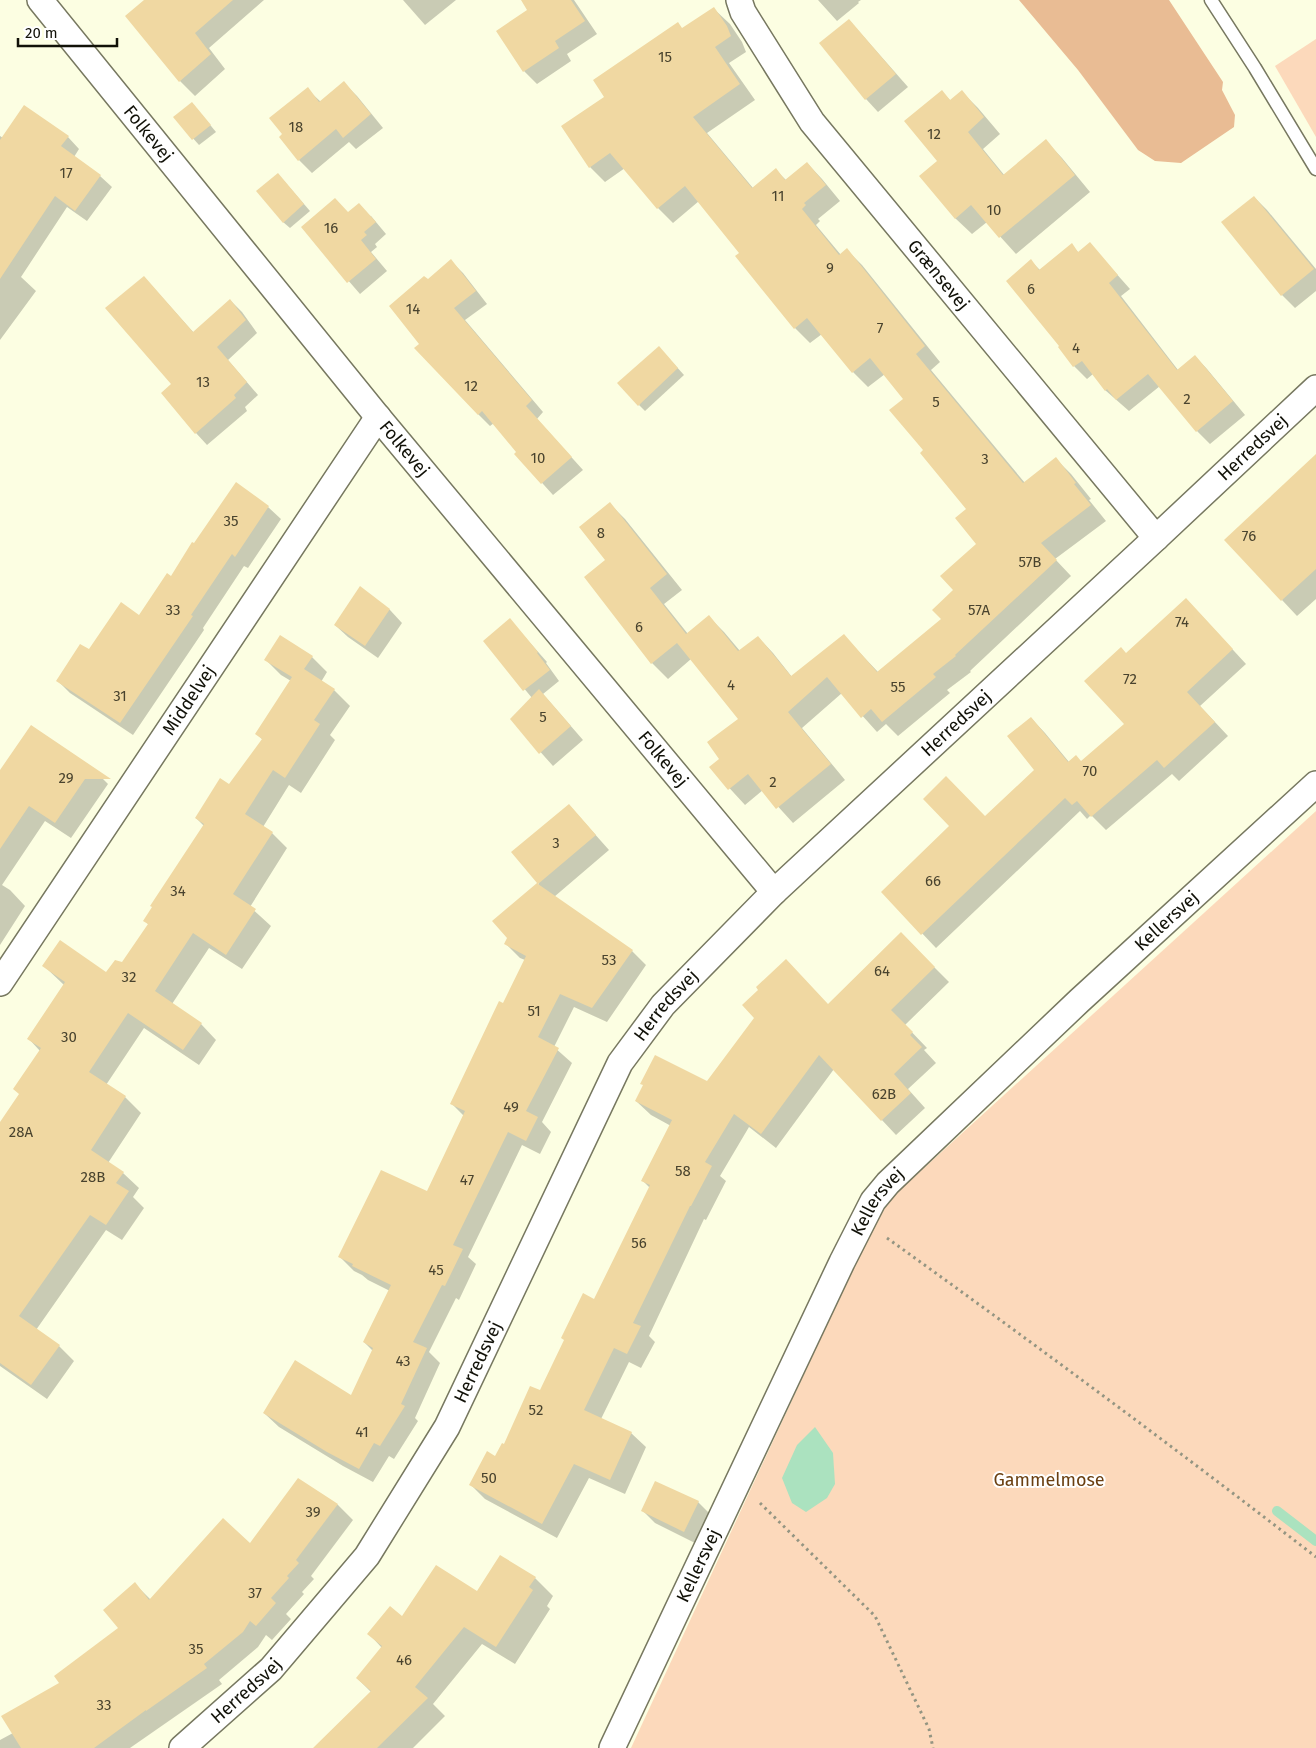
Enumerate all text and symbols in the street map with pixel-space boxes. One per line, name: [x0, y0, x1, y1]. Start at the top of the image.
scale bar: [18, 15, 116, 47]
text: 20 m: [25, 24, 58, 42]
house number: 15: [658, 48, 672, 66]
street label: Folkevej: [119, 101, 178, 166]
house number: 18: [289, 118, 303, 136]
house number: 12: [927, 125, 941, 143]
house number: 17: [59, 164, 73, 182]
house number: 11: [772, 187, 784, 205]
house number: 10: [987, 201, 1001, 219]
house number: 16: [324, 219, 338, 237]
street label: Grænsevej: [903, 235, 974, 315]
house number: 9: [826, 259, 834, 277]
house number: 6: [1027, 280, 1035, 298]
house number: 14: [406, 300, 420, 318]
house number: 7: [877, 319, 884, 337]
house number: 4: [1072, 339, 1080, 357]
house number: 13: [196, 373, 210, 391]
house number: 12: [464, 377, 478, 395]
house number: 2: [1183, 390, 1191, 408]
house number: 5: [932, 393, 940, 411]
street label: Herredsvej: [1213, 409, 1292, 485]
street label: Folkevej: [375, 416, 434, 481]
house number: 10: [531, 449, 545, 467]
house number: 3: [981, 450, 989, 468]
house number: 35: [223, 512, 239, 530]
house number: 8: [597, 524, 605, 542]
house number: 76: [1242, 527, 1256, 545]
house number: 57B: [1019, 553, 1041, 571]
house number: 33: [166, 601, 180, 619]
house number: 57A: [968, 601, 990, 619]
house number: 74: [1175, 613, 1189, 631]
house number: 6: [635, 618, 643, 636]
street label: Middelvej: [158, 661, 220, 739]
house number: 72: [1123, 670, 1137, 688]
house number: 4: [727, 676, 735, 694]
house number: 55: [891, 678, 905, 696]
street label: Herredsvej: [916, 685, 996, 761]
house number: 31: [113, 687, 127, 705]
house number: 5: [539, 708, 547, 726]
street label: Folkevej: [633, 726, 693, 792]
house number: 70: [1083, 762, 1097, 780]
house number: 29: [58, 769, 74, 787]
house number: 2: [769, 773, 777, 791]
house number: 3: [552, 834, 560, 852]
house number: 66: [925, 872, 941, 890]
house number: 34: [170, 882, 186, 900]
street label: Kellersvej: [1130, 886, 1203, 956]
house number: 53: [602, 951, 616, 969]
house number: 64: [874, 962, 890, 980]
street label: Herredsvej: [629, 965, 703, 1045]
house number: 32: [122, 968, 136, 986]
house number: 51: [527, 1002, 541, 1020]
house number: 30: [61, 1028, 77, 1046]
house number: 62B: [872, 1085, 896, 1103]
house number: 49: [503, 1098, 519, 1116]
house number: 28A: [9, 1123, 34, 1141]
house number: 58: [675, 1162, 691, 1180]
street label: Kellersvej: [846, 1163, 909, 1239]
house number: 28B: [81, 1168, 105, 1186]
house number: 47: [460, 1171, 474, 1189]
house number: 56: [631, 1234, 647, 1252]
house number: 45: [428, 1261, 444, 1279]
street label: Herredsvej: [449, 1318, 507, 1406]
house number: 43: [395, 1352, 411, 1370]
house number: 52: [529, 1401, 543, 1419]
house number: 41: [355, 1423, 369, 1441]
house number: 50: [481, 1469, 497, 1487]
park label: Gammelmose: [993, 1469, 1105, 1491]
house number: 39: [305, 1503, 321, 1521]
street label: Kellersvej: [672, 1525, 725, 1606]
house number: 37: [248, 1584, 262, 1602]
house number: 35: [188, 1640, 204, 1658]
house number: 46: [396, 1651, 412, 1669]
street label: Herredsvej: [206, 1654, 286, 1728]
house number: 33: [97, 1696, 111, 1714]

